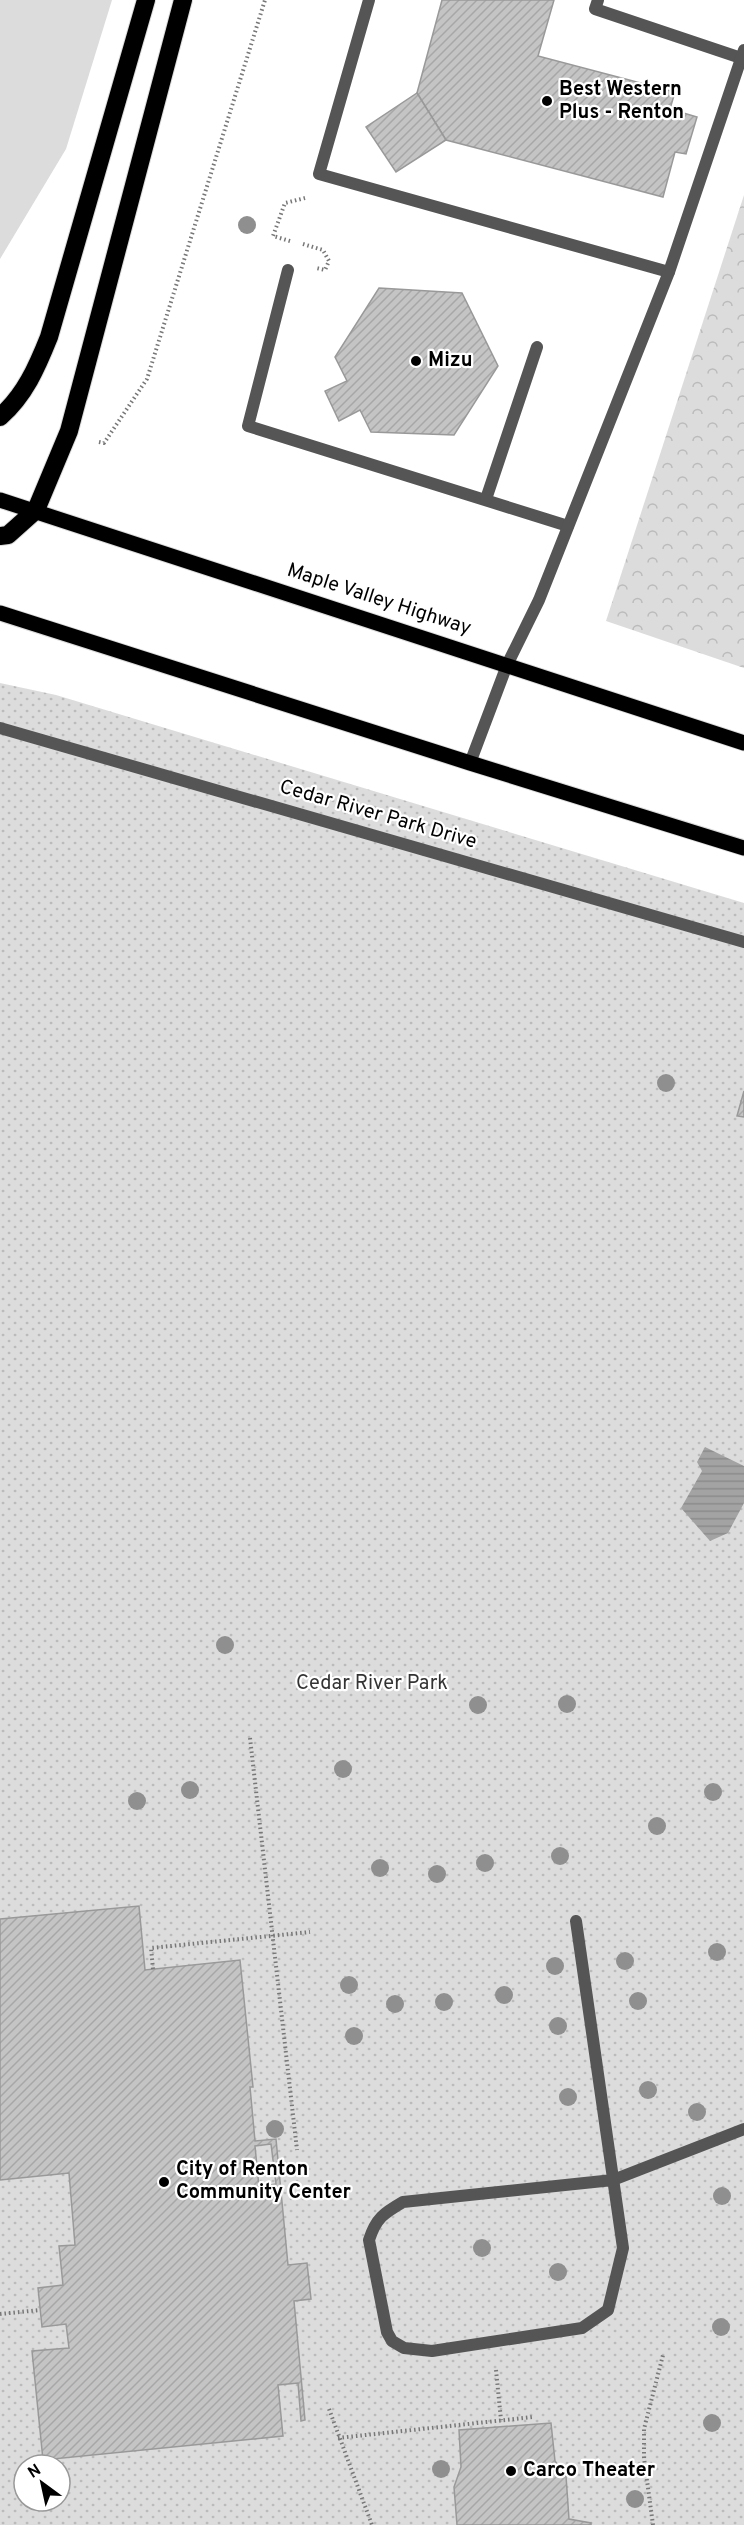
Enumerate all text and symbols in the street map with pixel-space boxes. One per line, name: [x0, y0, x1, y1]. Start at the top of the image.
place label: Best Western Plus - Renton: [559, 77, 684, 126]
marker: Best Western Plus - Renton: [540, 94, 554, 108]
place label: Mizu: [428, 348, 473, 374]
marker: Mizu: [409, 354, 423, 368]
street label: Maple Valley Highway: [284, 558, 474, 642]
street label: Cedar River Park Drive: [276, 774, 480, 856]
park label: Cedar River Park: [296, 1671, 448, 1697]
place label: City of Renton Community Center: [176, 2157, 352, 2206]
marker: City of Renton Community Center: [157, 2175, 171, 2189]
north arrow: [12, 2453, 72, 2513]
place label: Carco Theater: [523, 2458, 656, 2484]
text: N: [25, 2461, 45, 2484]
marker: Carco Theater: [504, 2464, 518, 2478]

